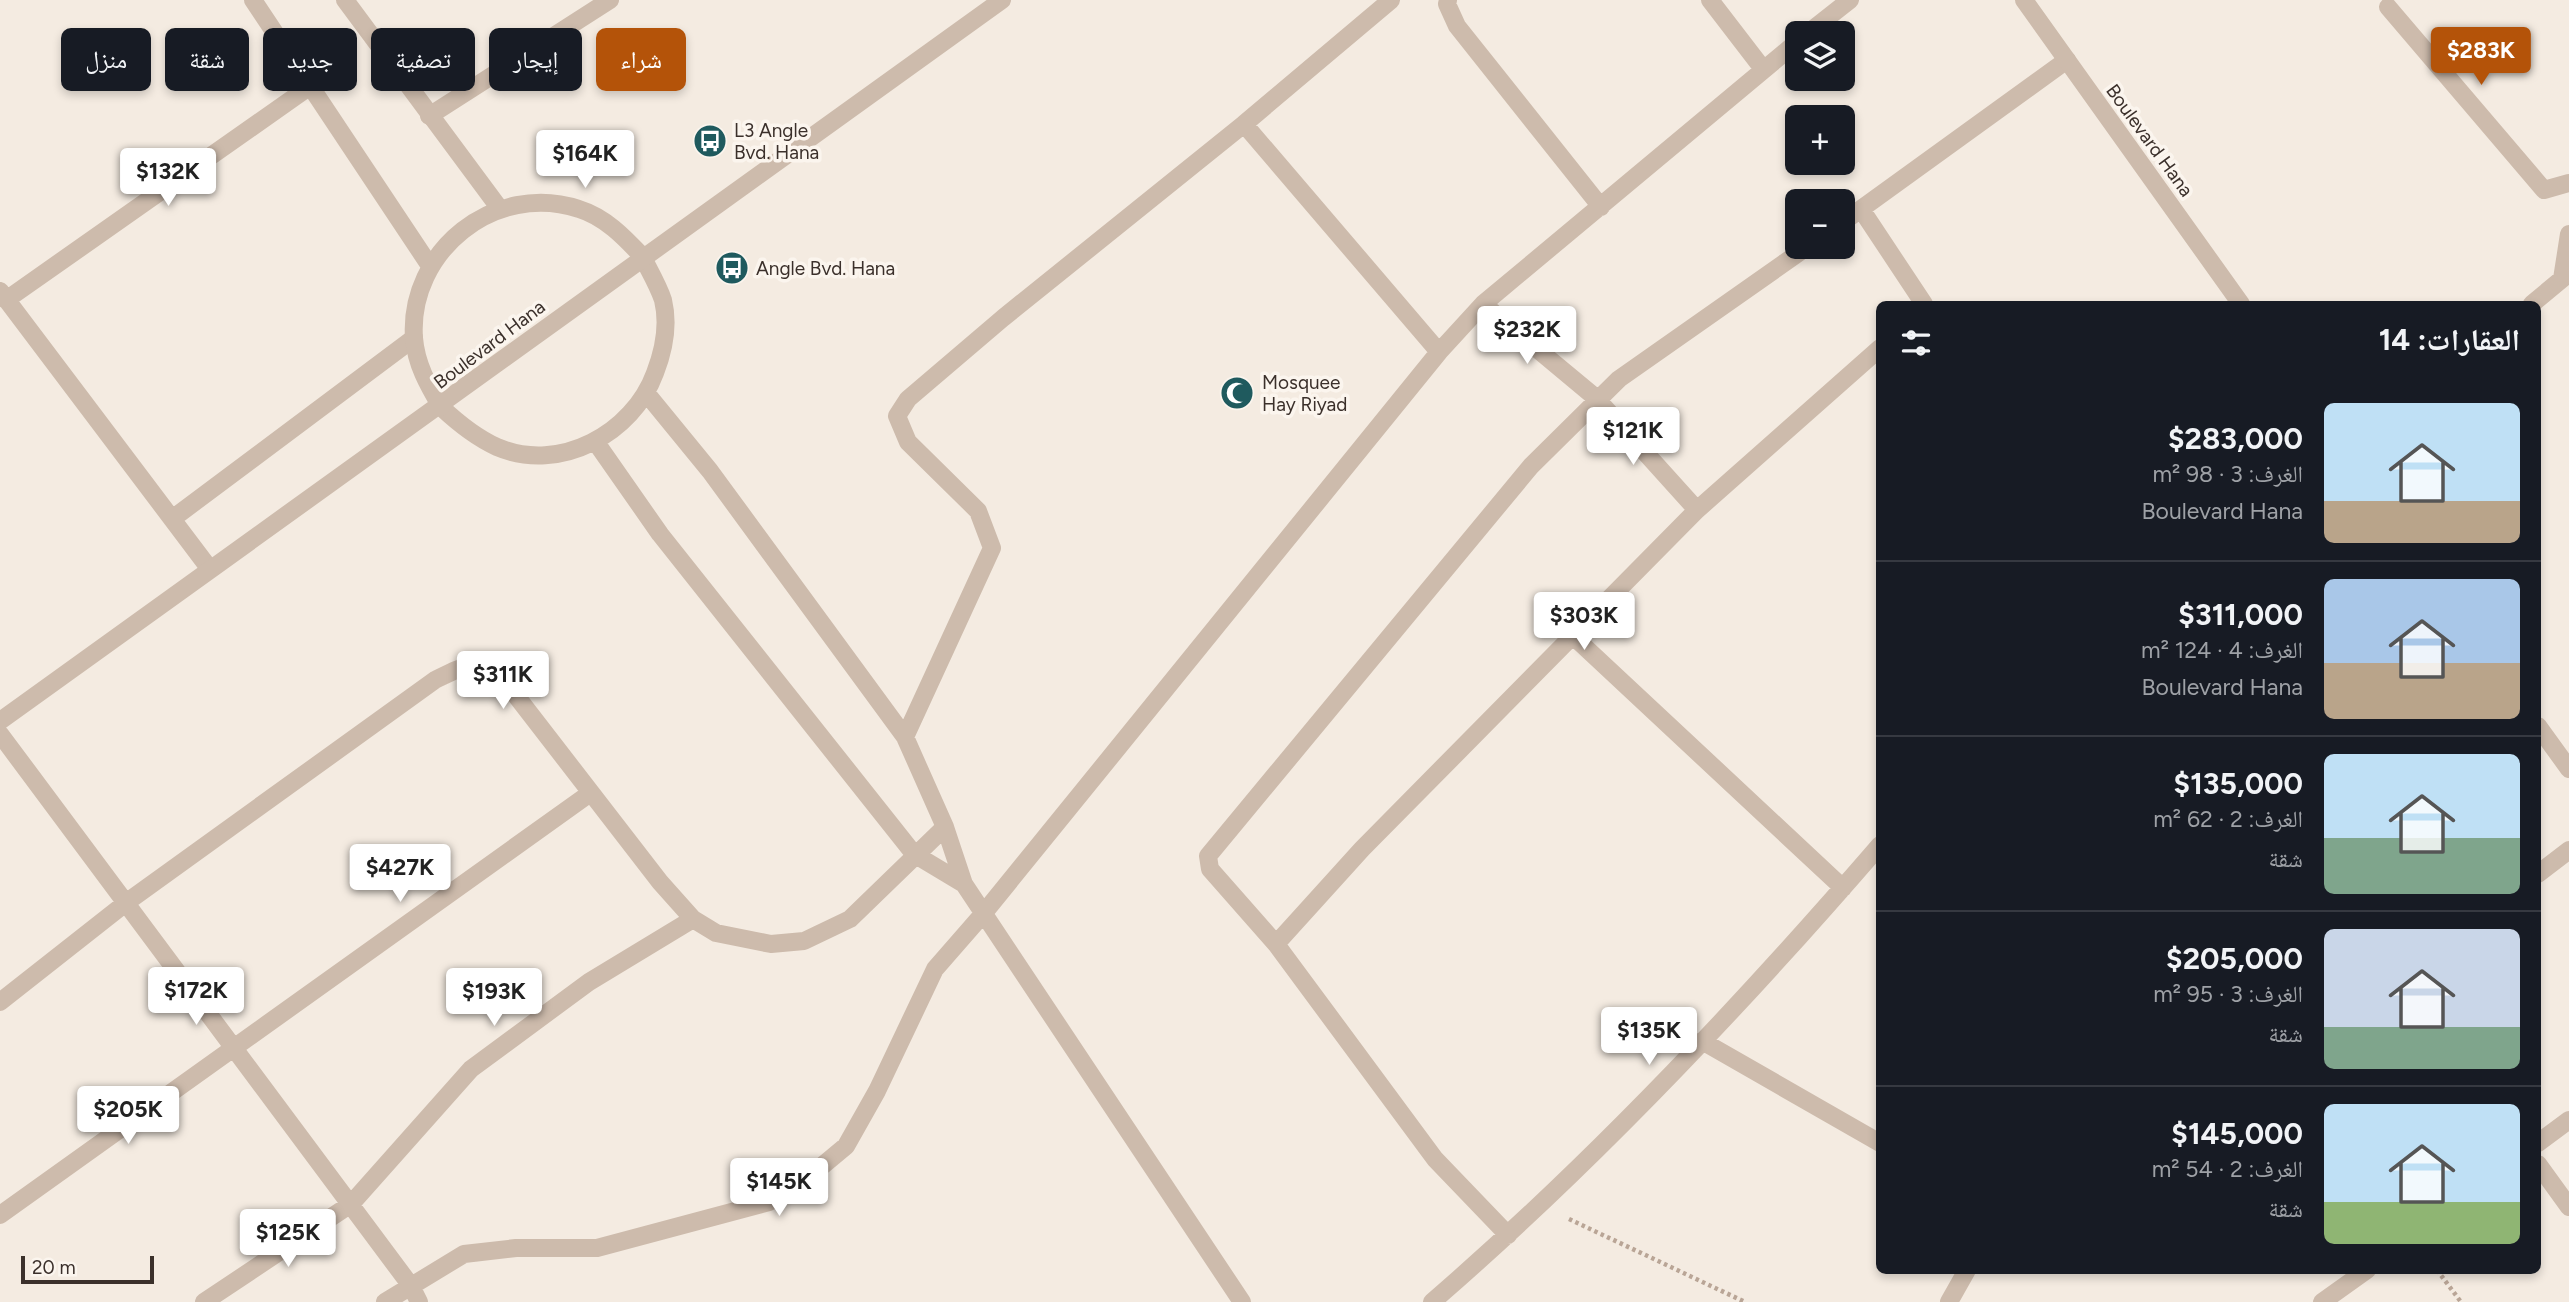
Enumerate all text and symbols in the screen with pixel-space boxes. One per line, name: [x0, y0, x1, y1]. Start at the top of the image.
map controls: [1785, 21, 1855, 259]
button: layers: [1785, 21, 1855, 91]
chip: منزل: [61, 28, 151, 91]
chip: شقة: [165, 28, 249, 91]
chip: جديد: [263, 28, 357, 91]
chip: تصفية: [371, 28, 475, 91]
chip: إيجار: [489, 28, 582, 91]
chip: شراء: [596, 28, 686, 91]
pin: $283K: [2432, 28, 2530, 87]
text: $283K: [2447, 36, 2515, 64]
street label: Boulevard Hana: [2101, 80, 2198, 201]
button: +: [1785, 105, 1855, 175]
place label: L3 Angle Bvd. Hana: [734, 119, 819, 164]
bus stop icon: L3 Angle Bvd. Hana: [691, 122, 729, 160]
pin: $164K: [536, 130, 634, 190]
text: $164K: [552, 139, 618, 167]
pin: $132K: [119, 148, 217, 208]
text: $132K: [136, 157, 200, 185]
button: −: [1785, 189, 1855, 259]
bus stop icon: Angle Bvd. Hana: [713, 249, 751, 287]
place label: Angle Bvd. Hana: [756, 257, 895, 280]
street label: Boulevard Hana: [429, 295, 549, 394]
pin: $232K: [1478, 306, 1576, 366]
text: $232K: [1493, 315, 1561, 343]
text: العقارات: 14: [2379, 321, 2520, 358]
icon: filters: [1897, 324, 1935, 362]
place label: Mosquee Hay Riyad: [1262, 371, 1347, 416]
mosque icon: Mosquee Hay Riyad: [1218, 374, 1256, 412]
pin: $121K: [1584, 407, 1682, 467]
text: $121K: [1603, 416, 1663, 444]
text: $283,000: [2168, 420, 2303, 457]
icon: home: [2380, 431, 2464, 515]
text: الغرف: 3 · 98 m²: [2152, 460, 2303, 488]
text: Boulevard Hana: [2142, 497, 2303, 525]
pin: $303K: [1535, 592, 1633, 652]
text: $311,000: [2178, 596, 2303, 633]
text: $303K: [1550, 601, 1618, 629]
icon: home: [2380, 607, 2464, 691]
text: الغرف: 4 · 124 m²: [2141, 636, 2303, 664]
pin: $311K: [454, 652, 552, 711]
text: $311K: [473, 660, 533, 688]
text: Boulevard Hana: [2142, 673, 2303, 701]
text: $135,000: [2174, 765, 2303, 802]
icon: home: [2380, 782, 2464, 866]
text: الغرف: 2 · 62 m²: [2153, 805, 2303, 833]
pin: $427K: [351, 844, 449, 904]
text: شقة: [2269, 845, 2303, 873]
text: $427K: [366, 853, 434, 881]
text: $205,000: [2166, 940, 2303, 977]
icon: home: [2380, 957, 2464, 1041]
pin: $172K: [147, 968, 245, 1027]
pin: $193K: [445, 968, 543, 1028]
text: $172K: [164, 976, 228, 1004]
text: $193K: [462, 977, 526, 1005]
text: الغرف: 3 · 95 m²: [2153, 980, 2303, 1008]
pin: $135K: [1600, 1007, 1698, 1067]
text: $135K: [1617, 1016, 1681, 1044]
text: شقة: [2269, 1020, 2303, 1048]
pin: $205K: [79, 1086, 177, 1146]
text: $205K: [93, 1095, 163, 1123]
text: $145,000: [2171, 1115, 2303, 1152]
icon: home: [2380, 1132, 2464, 1216]
text: الغرف: 2 · 54 m²: [2152, 1155, 2303, 1183]
pin: $145K: [730, 1158, 828, 1218]
text: $145K: [746, 1167, 812, 1195]
text: شقة: [2269, 1195, 2303, 1223]
pin: $125K: [239, 1210, 337, 1269]
text: $125K: [256, 1218, 320, 1246]
scale bar: [21, 1253, 154, 1285]
text: 20 m: [32, 1256, 76, 1279]

